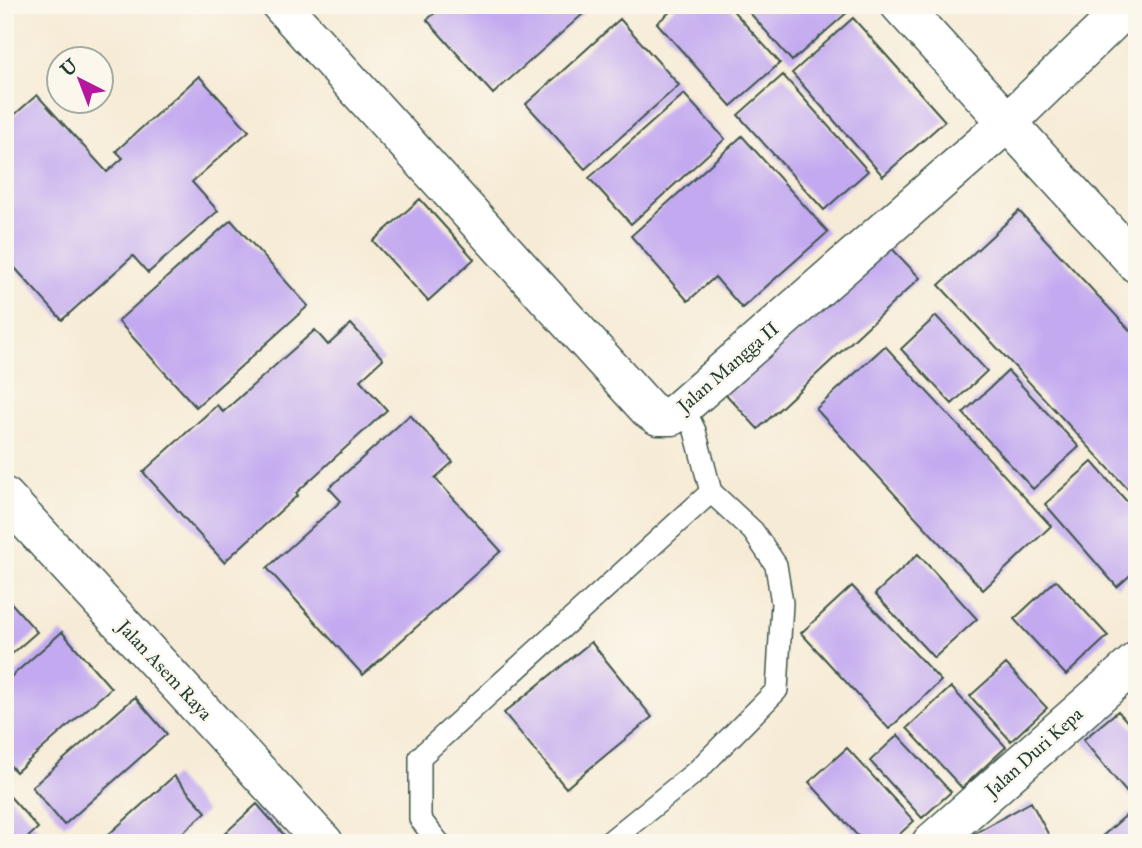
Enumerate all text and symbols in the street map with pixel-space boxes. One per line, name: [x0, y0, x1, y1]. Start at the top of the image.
north arrow: [46, 46, 116, 116]
text: U: [56, 54, 83, 81]
street label: Jalan Mangga II: [671, 317, 784, 419]
street label: Jalan Asem Raya: [111, 614, 218, 726]
street label: Jalan Duri Kepa: [979, 702, 1089, 804]

